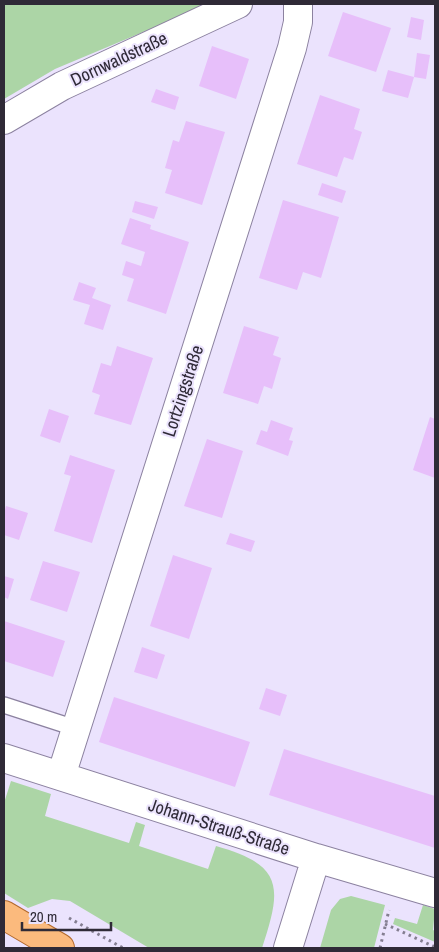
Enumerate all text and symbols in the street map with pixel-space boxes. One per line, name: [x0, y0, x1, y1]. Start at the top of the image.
street label: Dornwaldstraße: [66, 25, 171, 92]
street label: Lortzingstraße: [156, 342, 209, 440]
street label: Johann-Strauß-Straße: [145, 792, 293, 861]
scale bar: [22, 900, 111, 932]
text: 20 m: [30, 906, 57, 927]

